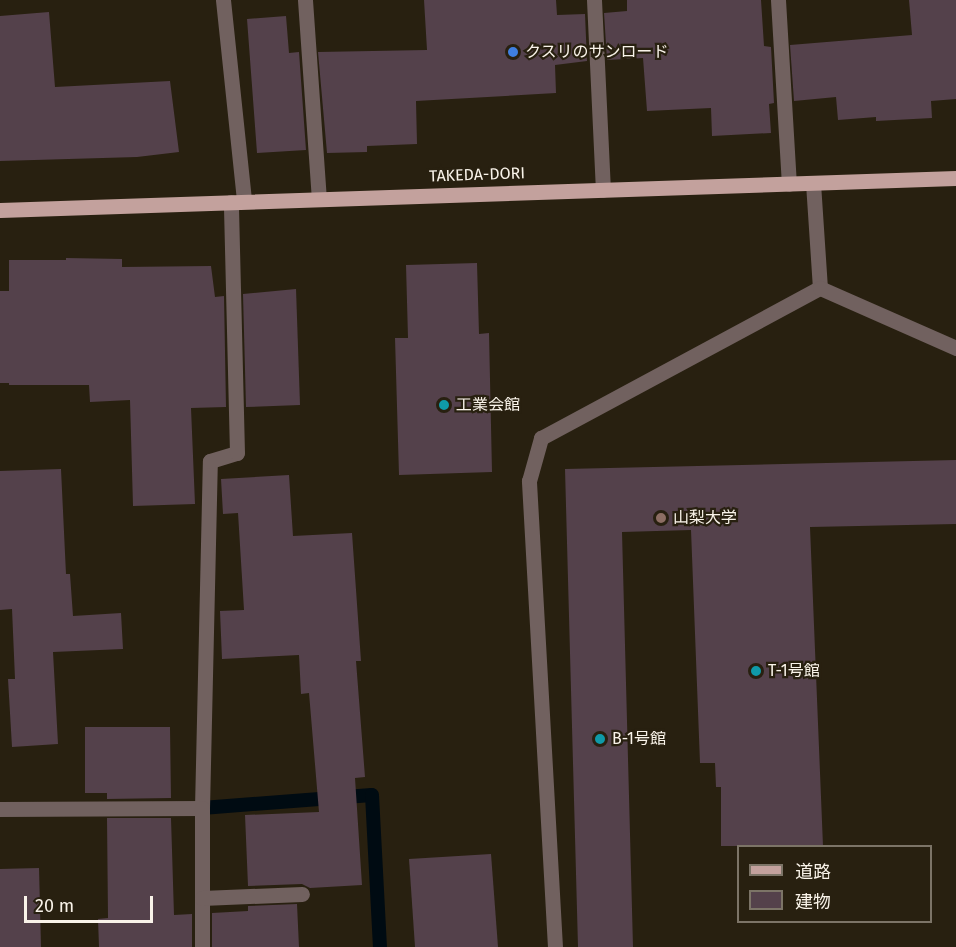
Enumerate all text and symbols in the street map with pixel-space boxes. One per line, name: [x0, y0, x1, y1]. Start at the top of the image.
place label: クスリのサンロード: [525, 42, 669, 62]
marker: クスリのサンロード: [506, 45, 520, 59]
street label: TAKEDA-DORI: [429, 164, 525, 186]
place label: 工業会館: [456, 395, 520, 415]
marker: 工業会館: [437, 398, 451, 412]
place label: 山梨大学: [673, 508, 737, 528]
marker: 山梨大学: [654, 511, 668, 525]
place label: T-1号館: [768, 661, 820, 681]
marker: T-1号館: [749, 664, 763, 678]
place label: B-1号館: [612, 729, 666, 749]
marker: B-1号館: [593, 732, 607, 746]
legend: [737, 845, 932, 923]
text: 道路: [795, 861, 831, 883]
scale bar: [27, 884, 156, 922]
text: 建物: [795, 891, 831, 913]
text: 20 m: [35, 895, 74, 917]

